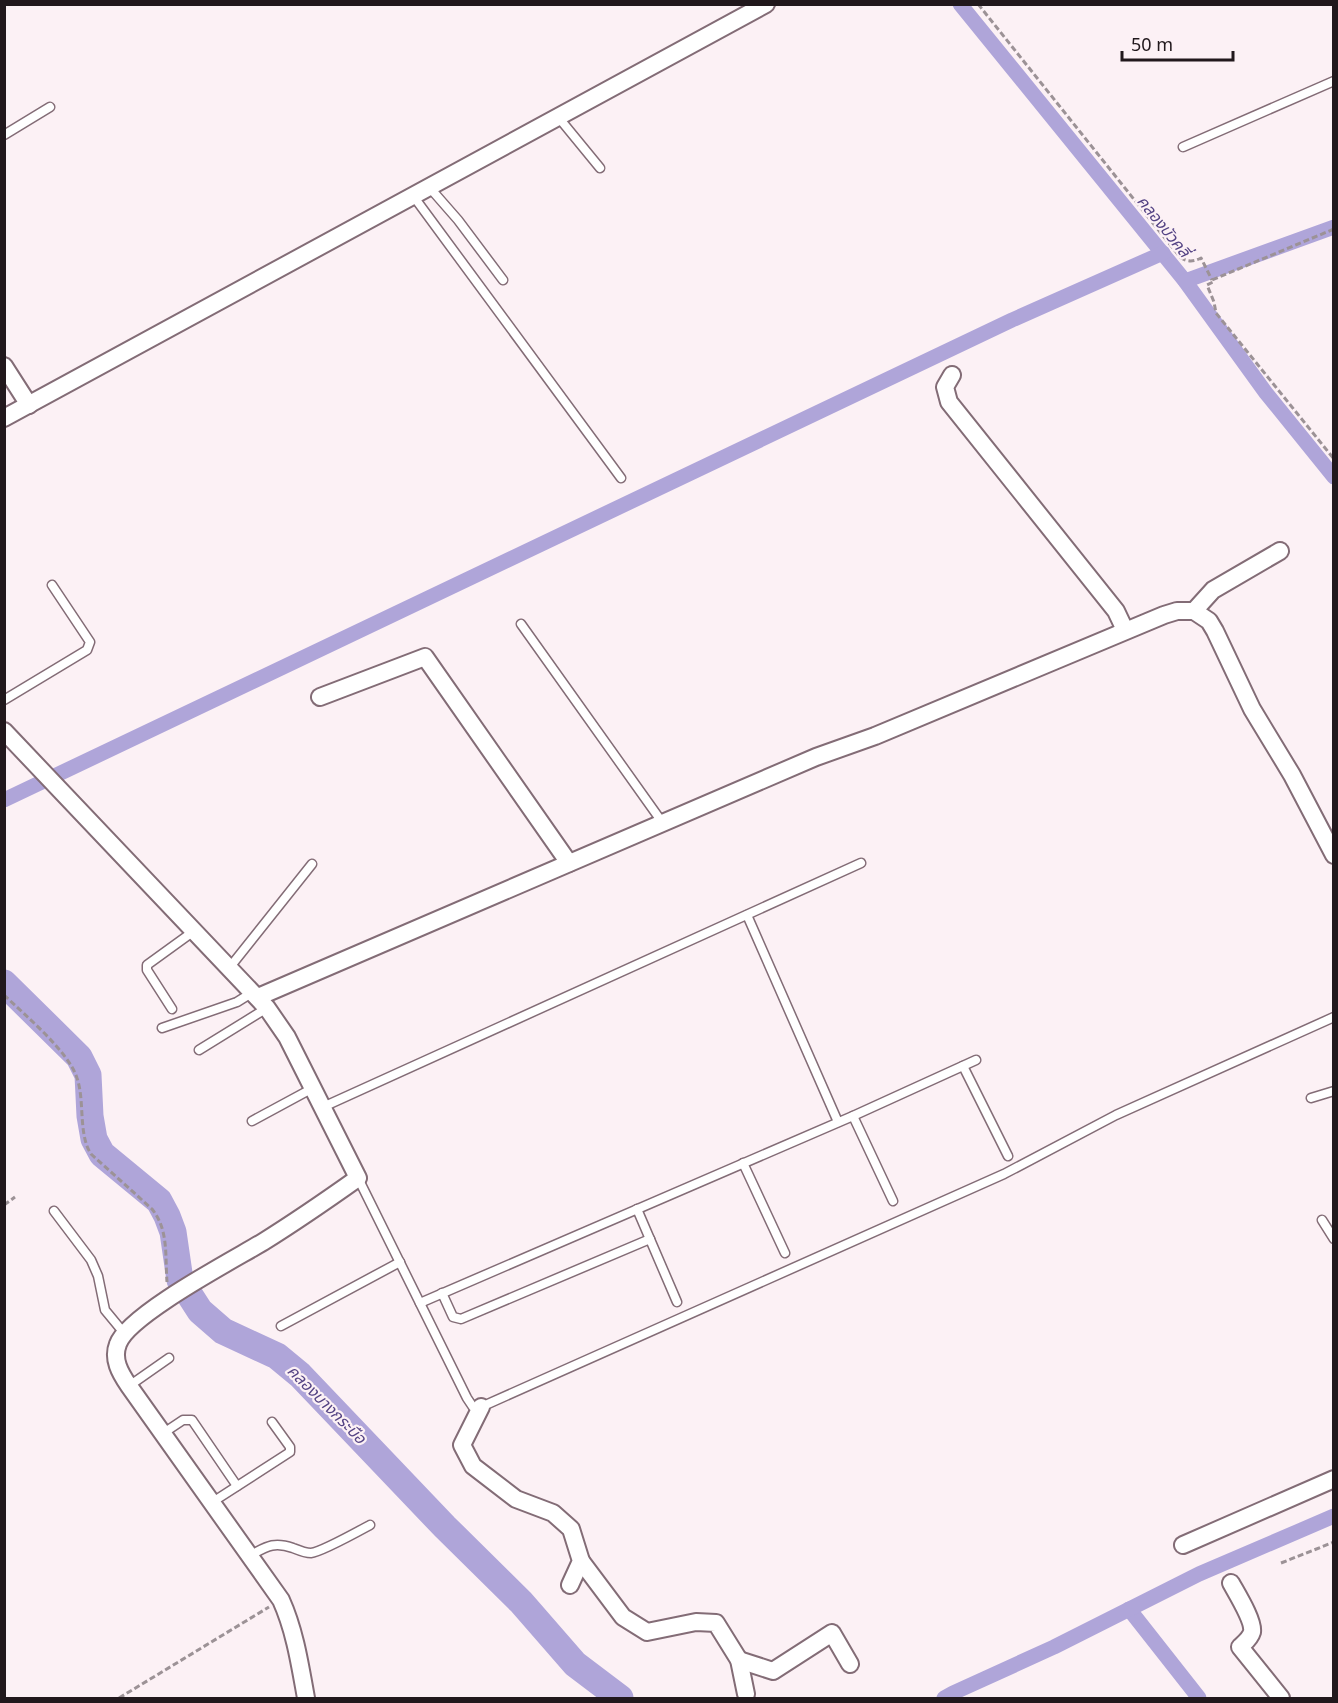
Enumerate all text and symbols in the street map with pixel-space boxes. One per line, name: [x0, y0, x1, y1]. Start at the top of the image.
scale bar: [1122, 24, 1233, 62]
text: 50 m: [1131, 32, 1173, 56]
water label: คลองบัวคลี่: [1132, 191, 1197, 264]
water label: คลองบางกระบือ: [283, 1360, 372, 1449]

